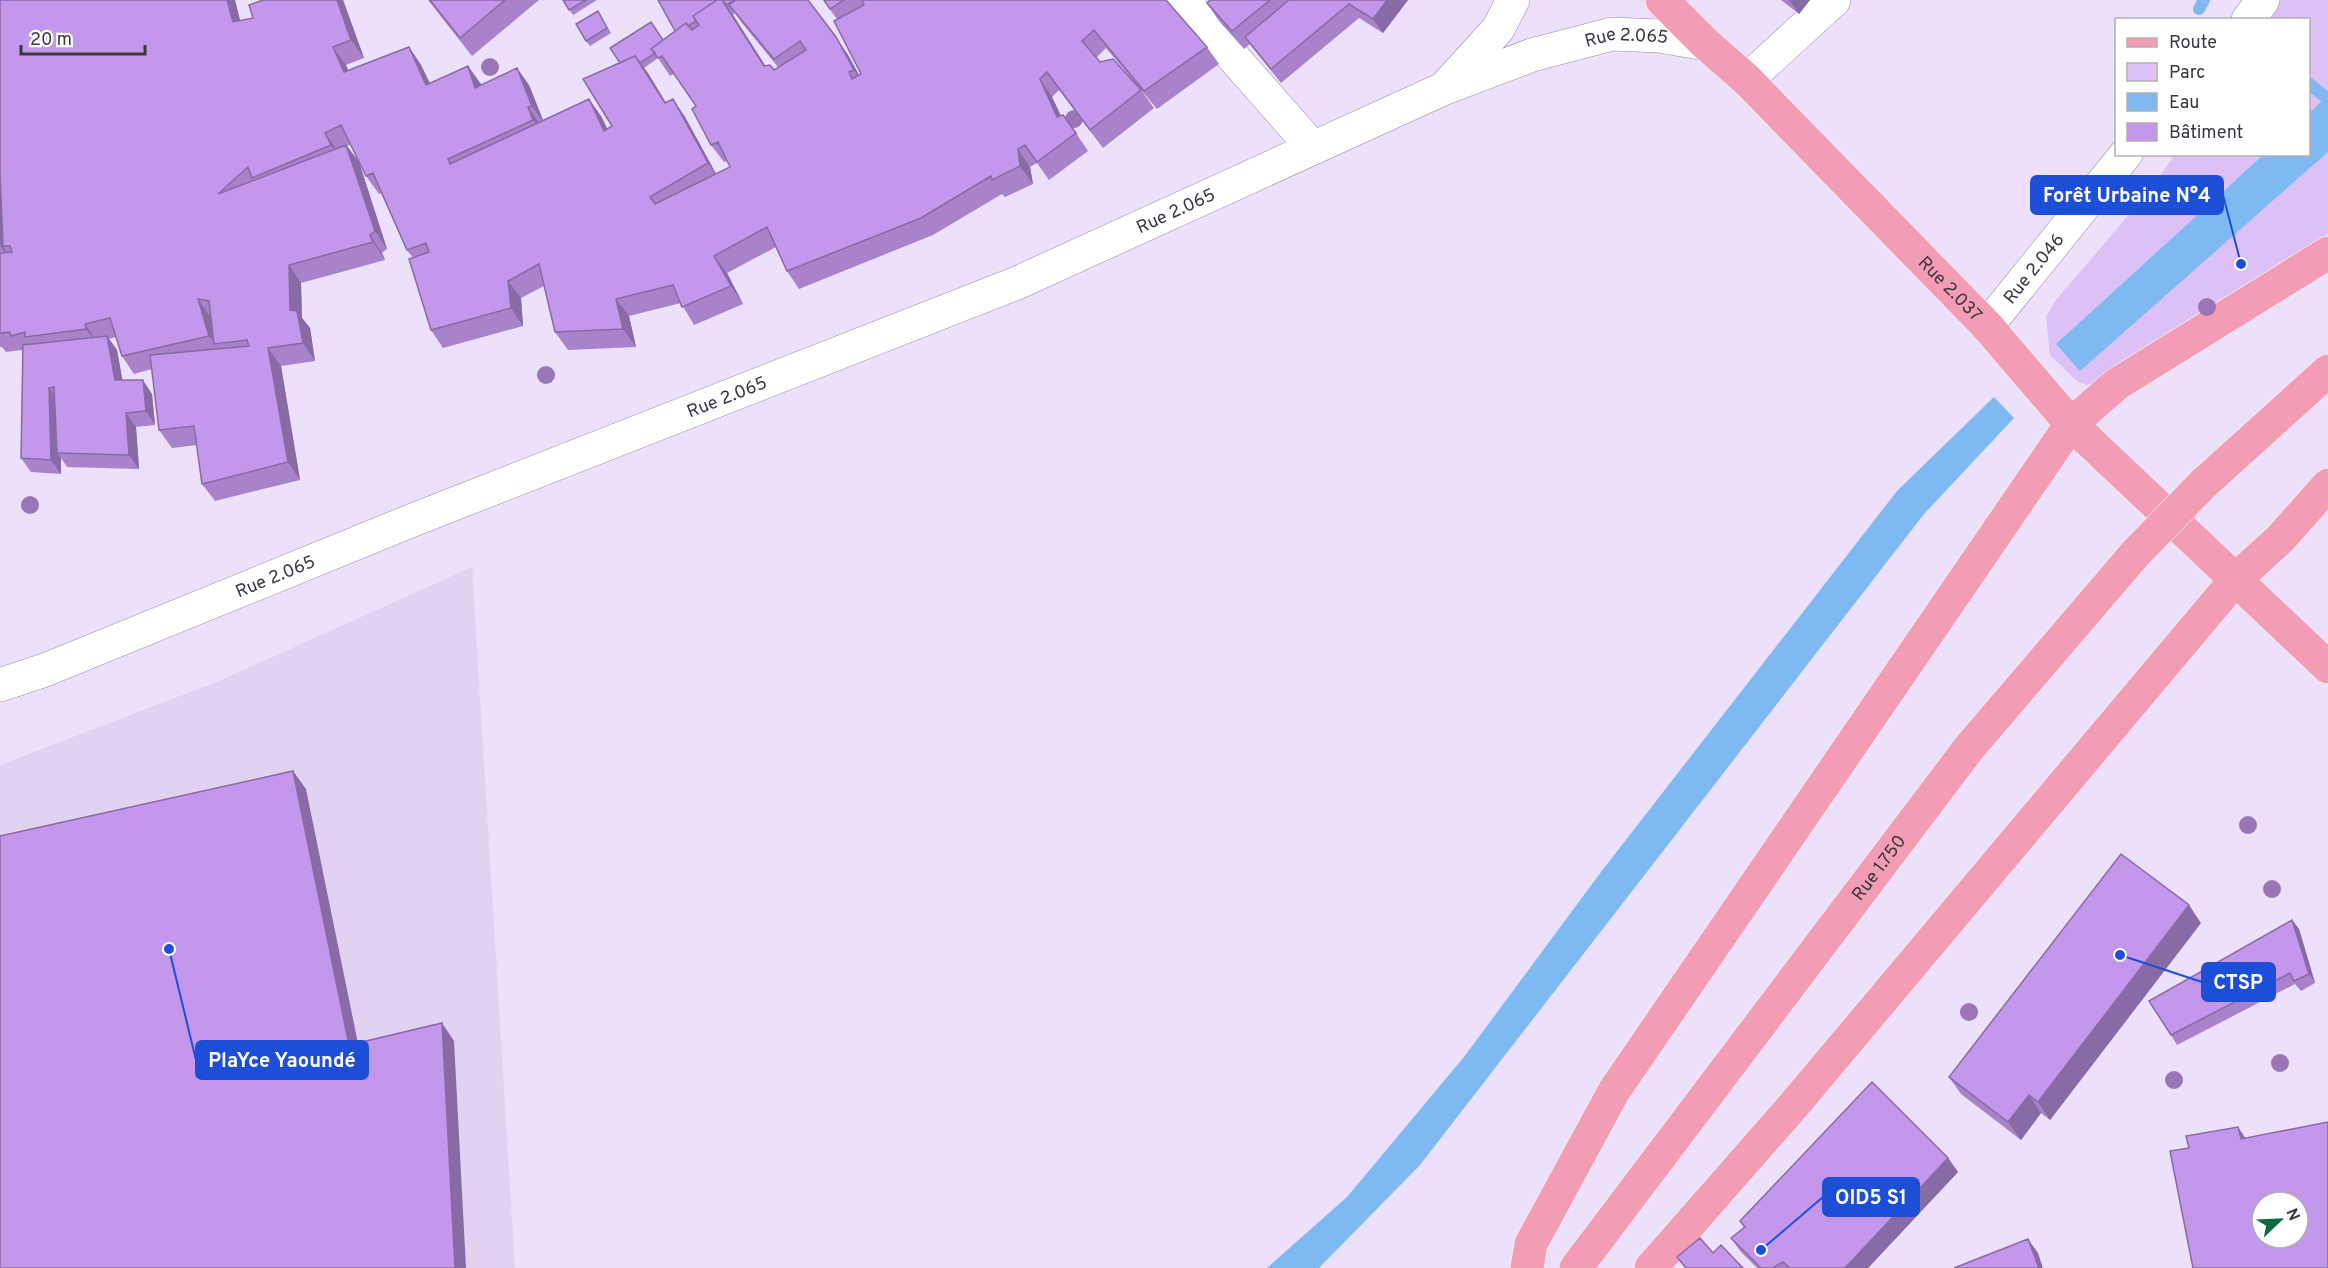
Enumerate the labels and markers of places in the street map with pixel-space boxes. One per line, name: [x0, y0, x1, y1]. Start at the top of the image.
callout: Forêt Urbaine N°4: [2031, 176, 2223, 214]
callout: CTSP: [2202, 963, 2275, 1001]
callout: PlaYce Yaoundé: [196, 1041, 368, 1079]
callout: OID5 S1: [1823, 1178, 1919, 1216]

